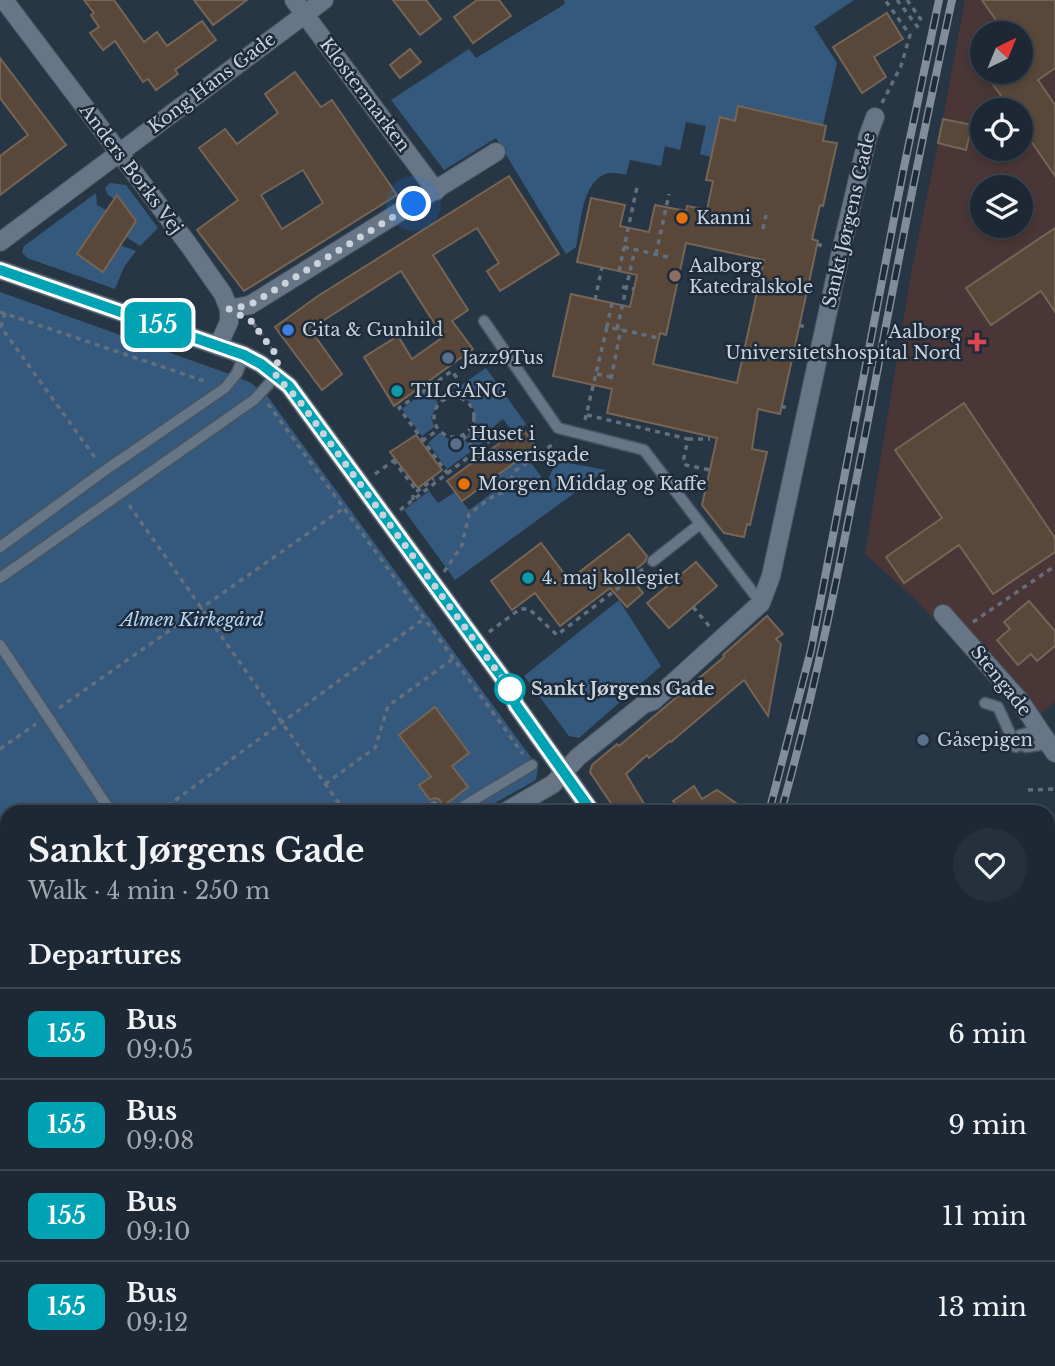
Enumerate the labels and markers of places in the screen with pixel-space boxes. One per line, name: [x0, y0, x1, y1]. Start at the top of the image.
place label: Kanni: [696, 207, 751, 229]
marker: Kanni: [674, 210, 690, 226]
place label: Aalborg Katedralskole: [688, 255, 813, 298]
marker: Aalborg Katedralskole: [667, 268, 683, 284]
place label: Gita & Gunhild: [302, 319, 443, 341]
place label: Aalborg Universitetshospital Nord: [725, 321, 961, 364]
marker: Gita & Gunhild: [280, 322, 296, 338]
marker: Aalborg Universitetshospital Nord: [967, 332, 987, 352]
place label: Jazz9Tus: [460, 347, 544, 369]
marker: Jazz9Tus: [440, 350, 456, 366]
place label: TILGANG: [411, 380, 507, 402]
marker: TILGANG: [389, 383, 405, 399]
place label: Huset i Hasserisgade: [470, 423, 589, 466]
marker: Huset i Hasserisgade: [448, 436, 464, 452]
place label: Morgen Middag og Kaffe: [478, 473, 707, 495]
marker: Morgen Middag og Kaffe: [456, 476, 472, 492]
place label: 4. maj kollegiet: [542, 567, 681, 589]
marker: 4. maj kollegiet: [520, 570, 536, 586]
marker: Sankt Jørgens Gade: [495, 674, 525, 704]
place label: Sankt Jørgens Gade: [531, 678, 715, 700]
place label: Gåsepigen: [937, 729, 1033, 751]
marker: Gåsepigen: [915, 732, 931, 748]

